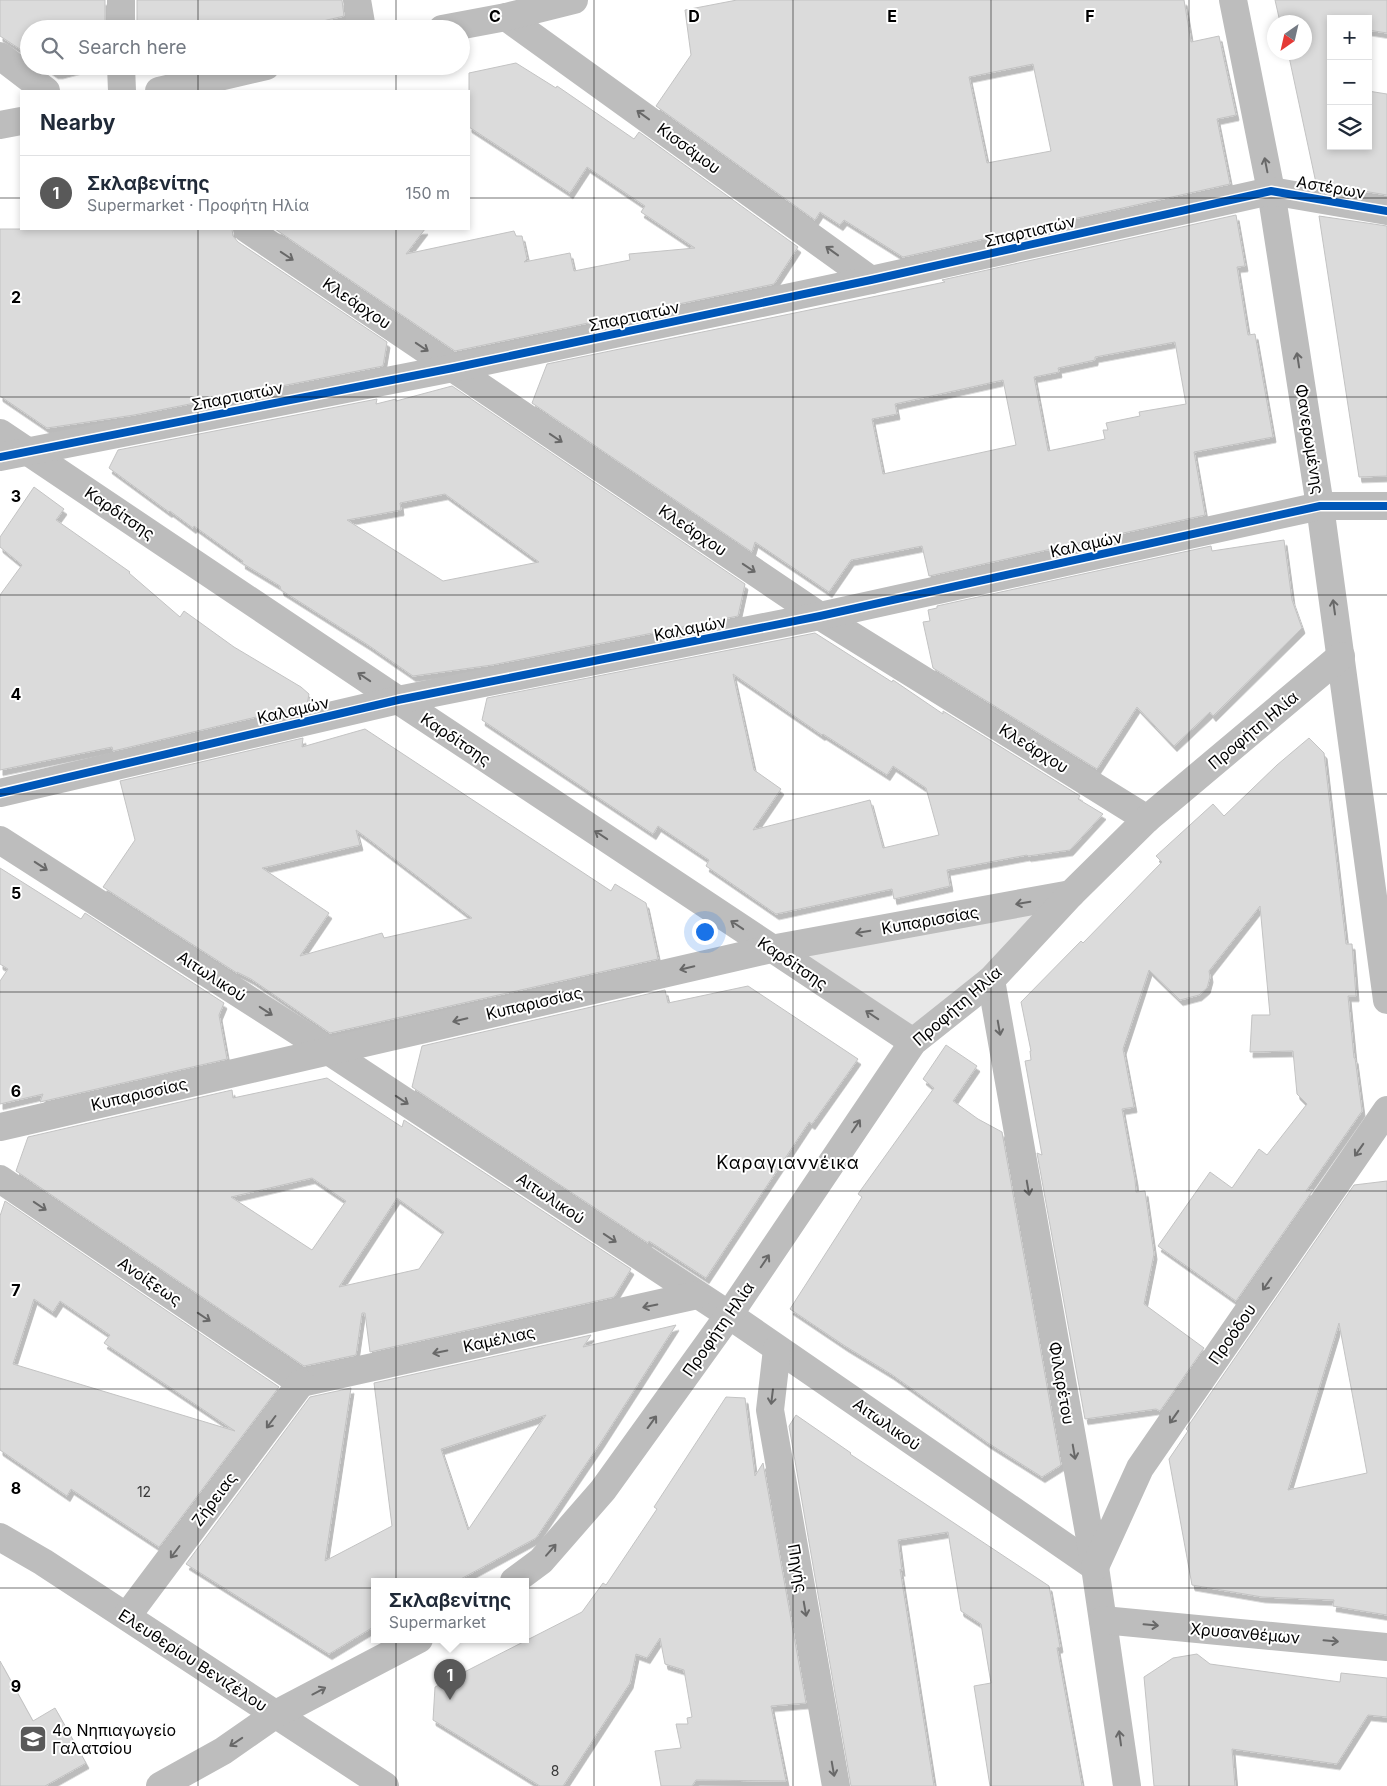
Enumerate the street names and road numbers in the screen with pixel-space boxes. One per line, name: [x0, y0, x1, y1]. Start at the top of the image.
street label: Κισσάμου: [653, 118, 725, 178]
street label: Αστέρων: [1295, 171, 1367, 203]
street label: Σπαρτιατών: [983, 211, 1077, 251]
street label: Κλεάρχου: [319, 273, 395, 333]
street label: Σπαρτιατών: [587, 297, 681, 335]
street label: Σπαρτιατών: [190, 377, 284, 415]
street label: Φανερωμένης: [1291, 382, 1329, 496]
street label: Καρδίτσης: [81, 482, 159, 544]
street label: Κλεάρχου: [655, 500, 731, 560]
street label: Καλαμών: [1048, 527, 1124, 561]
street label: Καλαμών: [652, 611, 728, 645]
street label: Προφήτη Ηλία: [1204, 687, 1302, 773]
street label: Καλαμών: [255, 692, 331, 728]
street label: Καρδίτσης: [417, 708, 495, 770]
street label: Κλεάρχου: [996, 719, 1072, 777]
street label: Κυπαρισσίας: [880, 902, 980, 938]
street label: Καρδίτσης: [754, 932, 832, 994]
street label: Αιτωλικού: [174, 946, 250, 1006]
street label: Προφήτη Ηλία: [909, 962, 1005, 1050]
street label: Κυπαρισσίας: [484, 982, 584, 1024]
street label: Κυπαρισσίας: [89, 1073, 189, 1115]
street label: Αιτωλικού: [513, 1168, 589, 1228]
street label: Ανοίξεως: [114, 1252, 186, 1310]
street label: Προφήτη Ηλία: [678, 1278, 758, 1380]
street label: Προόδου: [1204, 1300, 1260, 1368]
street label: Καμέλιας: [461, 1322, 537, 1356]
street label: Φιλαρέτου: [1045, 1340, 1079, 1426]
street label: Αιτωλικού: [849, 1393, 925, 1455]
street label: Ζήρειας: [187, 1468, 241, 1530]
street label: Πηγής: [784, 1542, 812, 1594]
street label: Ελευθερίου Βενιζέλου: [115, 1604, 271, 1716]
street label: Χρυσανθέμων: [1189, 1618, 1301, 1648]

